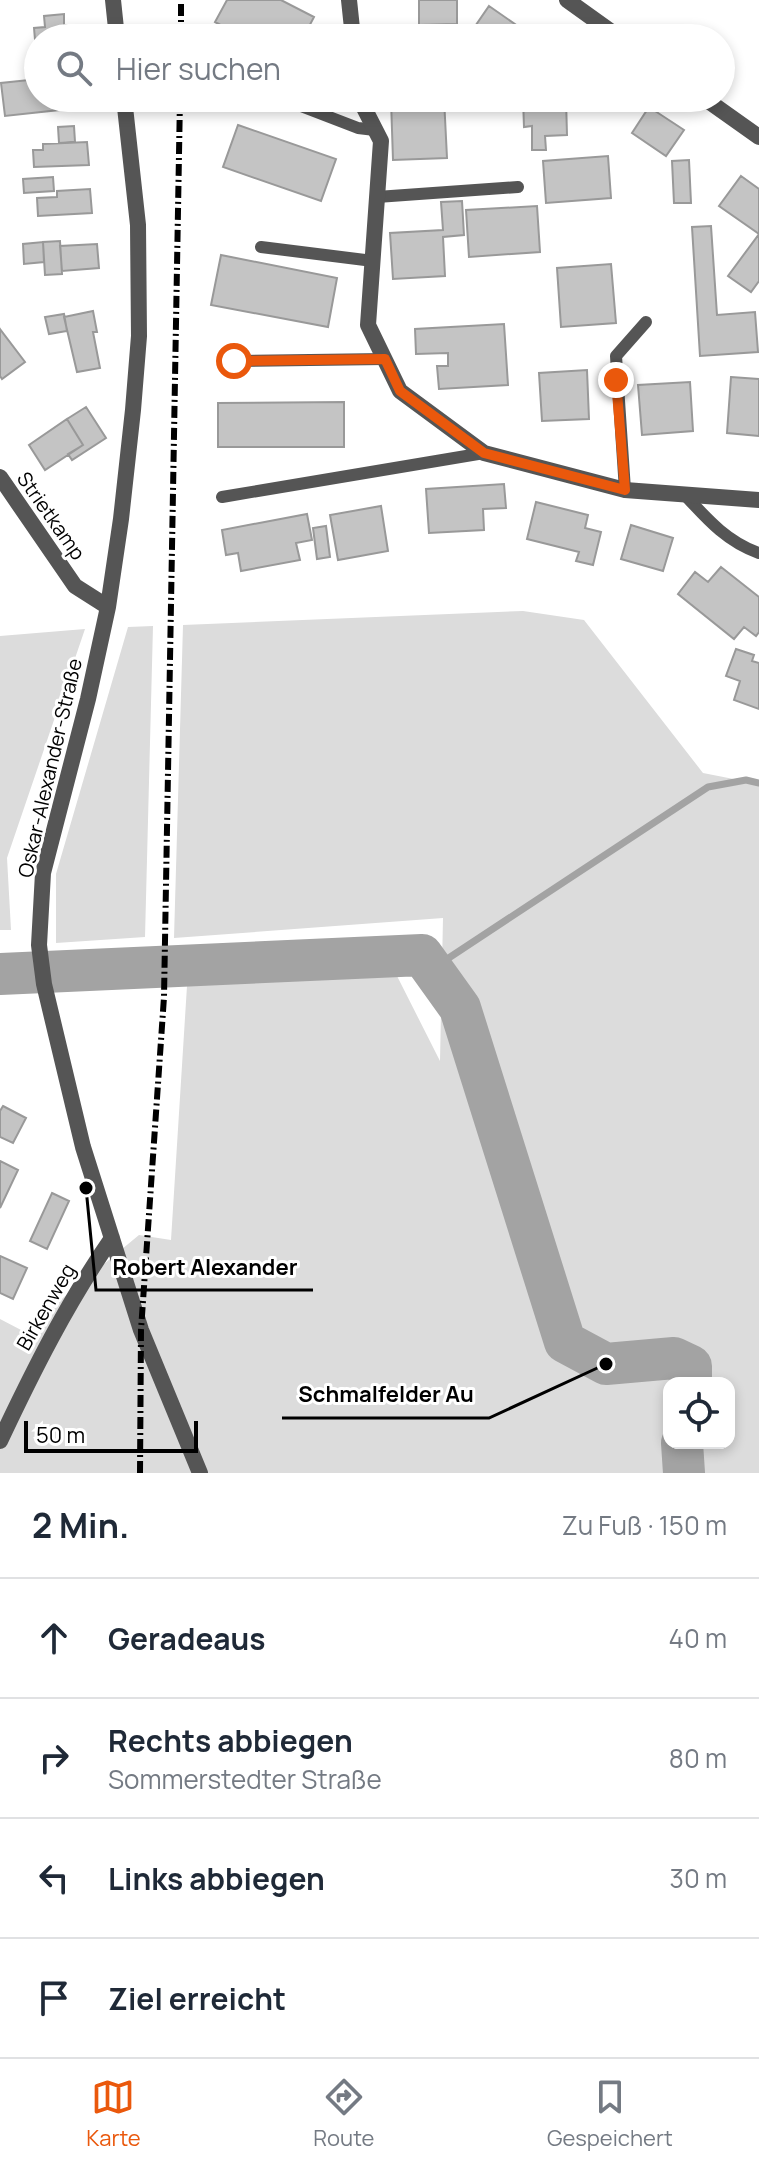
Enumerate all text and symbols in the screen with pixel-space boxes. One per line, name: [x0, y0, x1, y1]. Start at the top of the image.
search box: [24, 24, 735, 112]
icon: search: [52, 46, 96, 90]
text: Hier suchen: [116, 48, 281, 89]
route start: [216, 343, 252, 379]
route end: [598, 362, 634, 398]
street label: Strietkamp: [11, 466, 92, 565]
street label: Oskar-Alexander-Straße: [11, 656, 88, 880]
callout: Robert Alexander: [96, 1244, 313, 1290]
text: Robert Alexander: [113, 1252, 298, 1282]
street label: Birkenweg: [10, 1259, 81, 1355]
callout: Schmalfelder Au: [282, 1372, 489, 1418]
map controls: [663, 1377, 735, 1449]
button: locate: [663, 1377, 735, 1449]
text: Schmalfelder Au: [298, 1379, 474, 1409]
scale bar: [24, 1417, 198, 1453]
text: 50 m: [36, 1420, 85, 1450]
text: 2 Min.: [32, 1502, 129, 1548]
text: Zu Fuß · 150 m: [562, 1507, 727, 1543]
icon: ahead: [32, 1616, 76, 1660]
text: Geradeaus: [108, 1618, 265, 1659]
text: 40 m: [669, 1620, 727, 1656]
text: Rechts abbiegen: [108, 1720, 353, 1761]
icon: right: [32, 1736, 76, 1780]
text: 80 m: [669, 1740, 727, 1776]
text: Sommerstedter Straße: [108, 1761, 382, 1797]
icon: left: [32, 1856, 76, 1900]
text: Links abbiegen: [108, 1858, 325, 1899]
text: 30 m: [670, 1860, 727, 1896]
icon: arrive: [32, 1976, 76, 2020]
text: Ziel erreicht: [108, 1978, 286, 2019]
tab: Karte: [86, 2075, 141, 2153]
tab: Route: [313, 2075, 374, 2153]
tab: Gespeichert: [547, 2075, 673, 2153]

